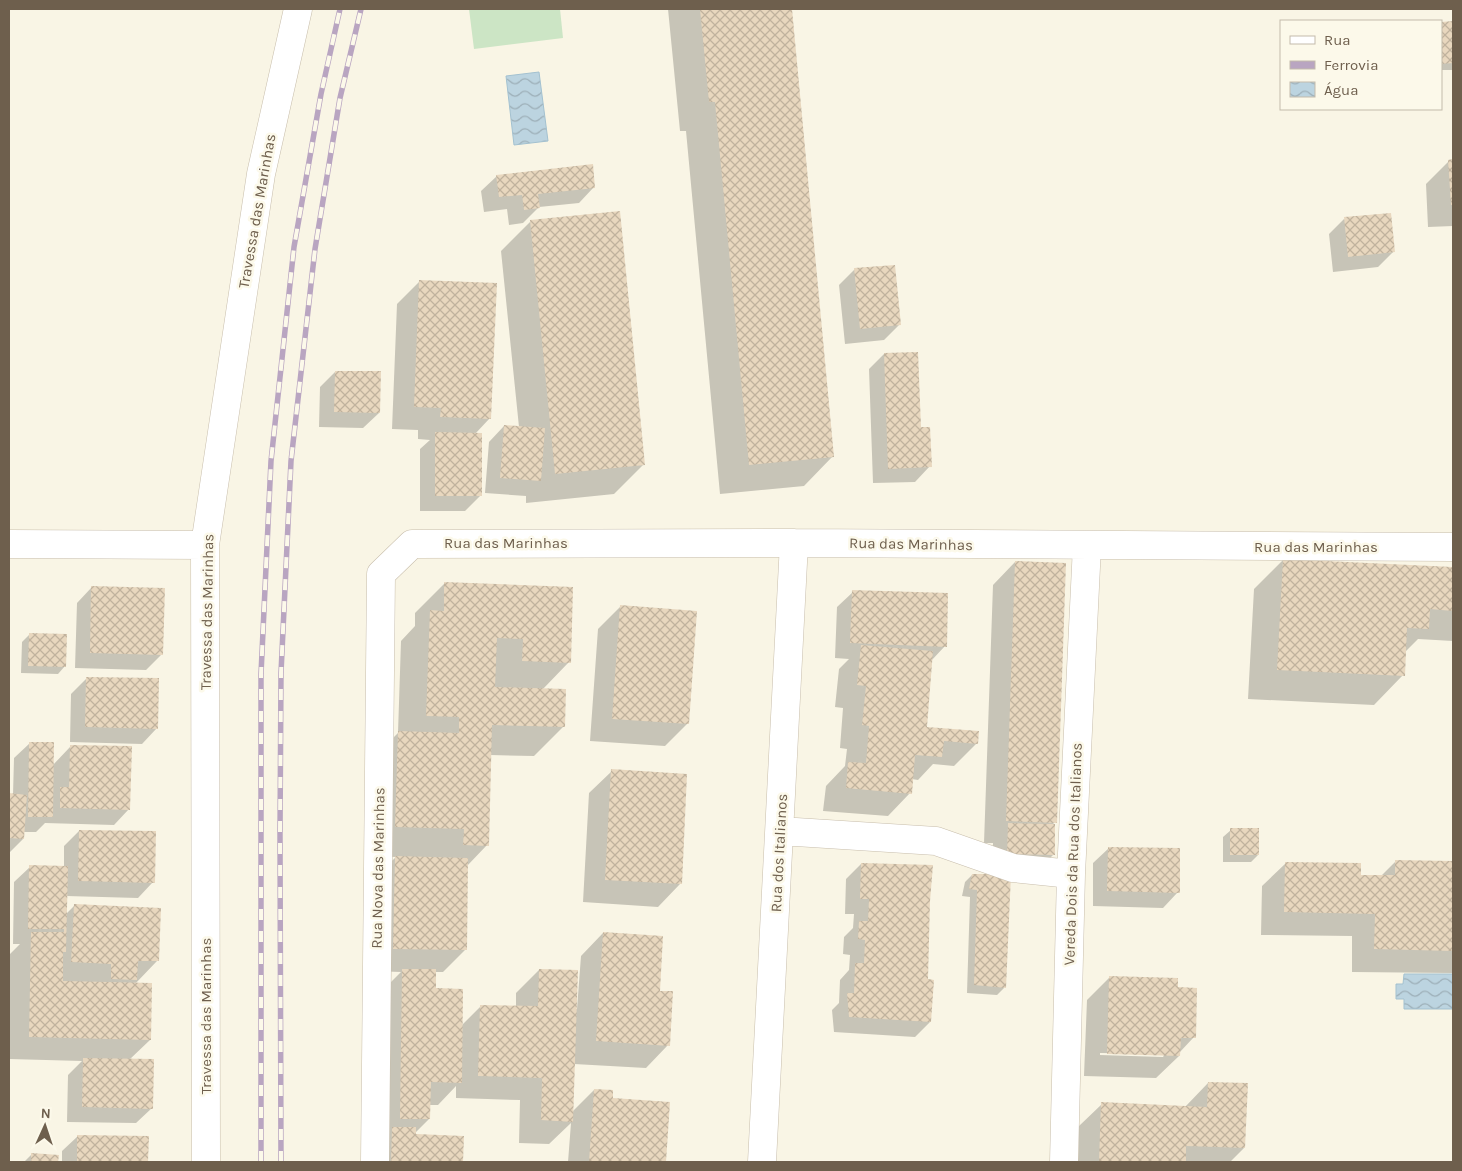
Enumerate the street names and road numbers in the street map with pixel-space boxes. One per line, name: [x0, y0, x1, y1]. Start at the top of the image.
street label: Travessa das Marinhas: [235, 132, 279, 290]
street label: Travessa das Marinhas: [197, 534, 217, 690]
street label: Rua das Marinhas: [444, 534, 568, 552]
street label: Rua das Marinhas: [849, 534, 973, 554]
street label: Rua das Marinhas: [1254, 538, 1378, 556]
street label: Vereda Dois da Rua dos Italianos: [1060, 742, 1086, 966]
street label: Rua Nova das Marinhas: [368, 787, 388, 949]
street label: Rua dos Italianos: [767, 793, 791, 913]
street label: Travessa das Marinhas: [197, 938, 215, 1094]

